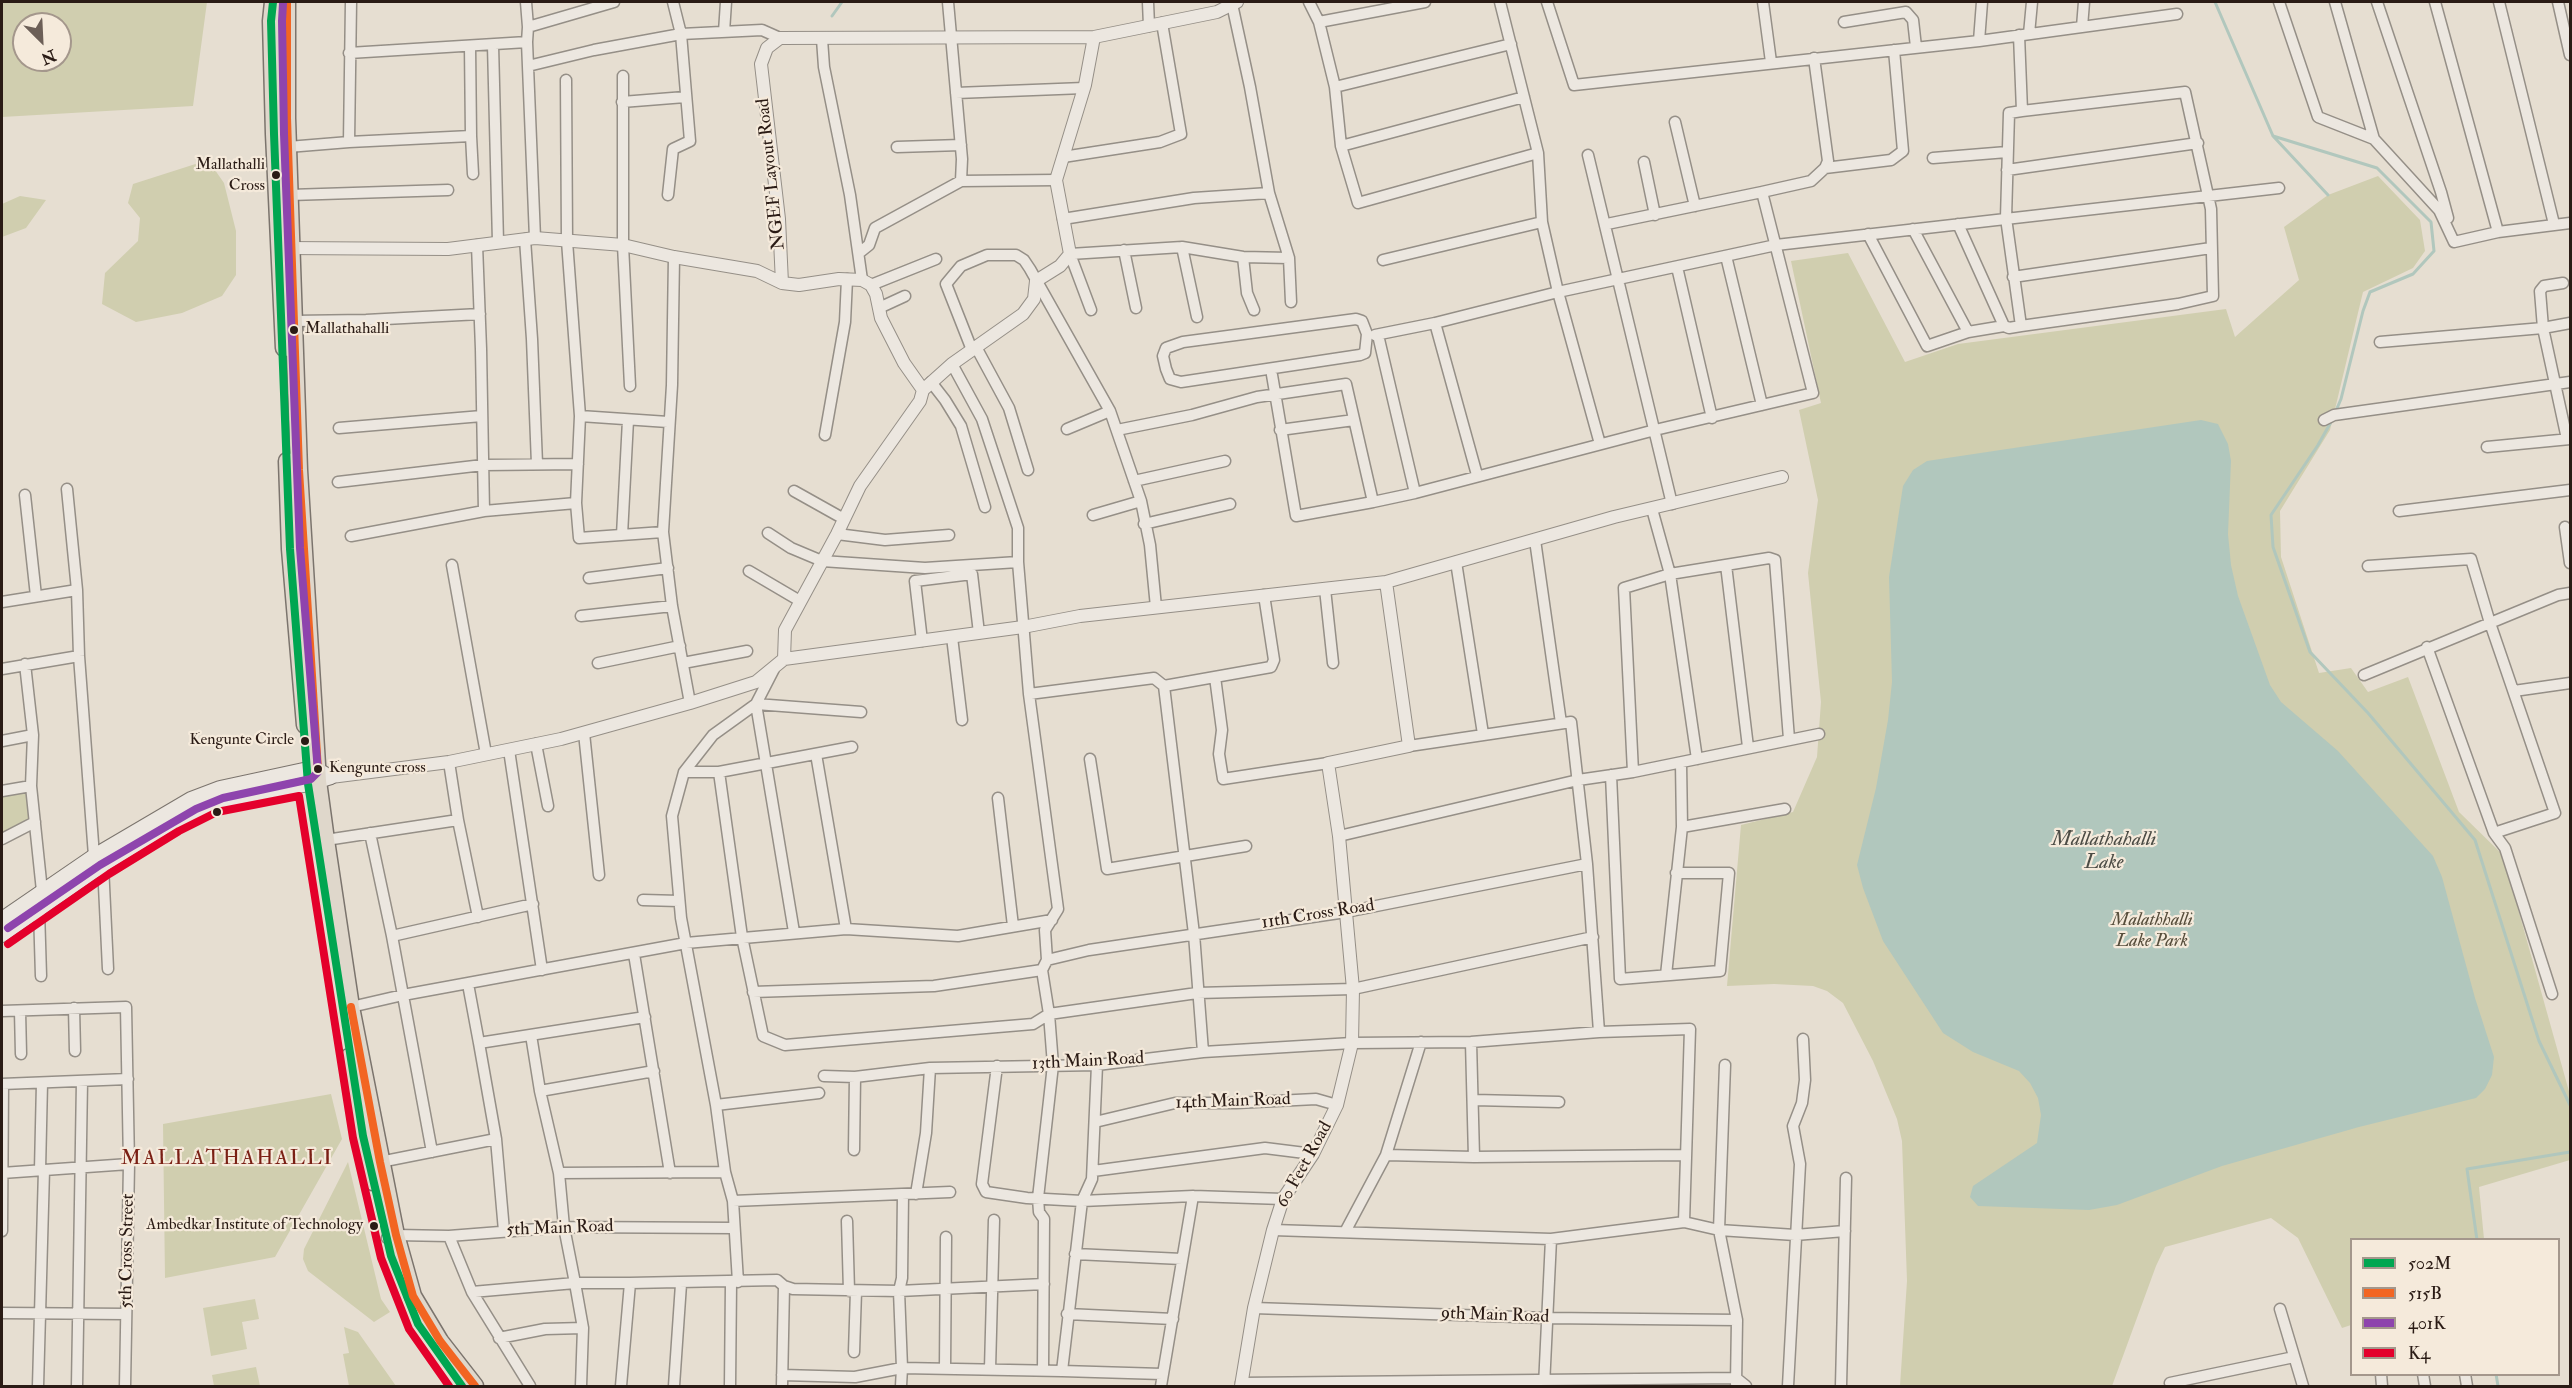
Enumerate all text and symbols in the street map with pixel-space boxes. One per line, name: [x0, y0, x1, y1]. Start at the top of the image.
north arrow: [12, 12, 72, 72]
text: N: [38, 45, 59, 69]
street label: NGEF Layout Road: [753, 97, 791, 251]
place label: Mallathalli Cross: [196, 156, 265, 194]
marker: Mallathalli Cross: [270, 169, 282, 181]
place label: Mallathahalli: [305, 320, 389, 340]
marker: Mallathahalli: [288, 324, 300, 336]
place label: Kengunte Circle: [189, 731, 294, 751]
marker: Kengunte Circle: [299, 735, 311, 747]
place label: Kengunte cross: [329, 759, 426, 779]
marker: Kengunte cross: [312, 763, 324, 775]
unlabelled marker: [211, 806, 223, 818]
water label: Mallathahalli Lake: [2052, 829, 2156, 876]
street label: 11th Cross Road: [1260, 895, 1376, 935]
park label: Malathhalli Lake Park: [2111, 910, 2193, 952]
street label: 13th Main Road: [1031, 1048, 1145, 1076]
street label: 14th Main Road: [1175, 1089, 1291, 1115]
street label: 60 Feet Road: [1272, 1118, 1338, 1212]
district label: MALLATHAHALLI: [121, 1146, 333, 1172]
street label: 5th Cross Street: [116, 1193, 140, 1309]
place label: Ambedkar Institute of Technology: [146, 1216, 363, 1236]
street label: 5th Main Road: [506, 1216, 614, 1242]
marker: Ambedkar Institute of Technology: [368, 1220, 380, 1232]
legend: [2350, 1238, 2560, 1376]
text: 502M: [2408, 1252, 2452, 1275]
text: 515B: [2408, 1282, 2442, 1305]
street label: 9th Main Road: [1440, 1303, 1550, 1329]
text: 401K: [2408, 1312, 2446, 1335]
text: K4: [2408, 1342, 2430, 1365]

